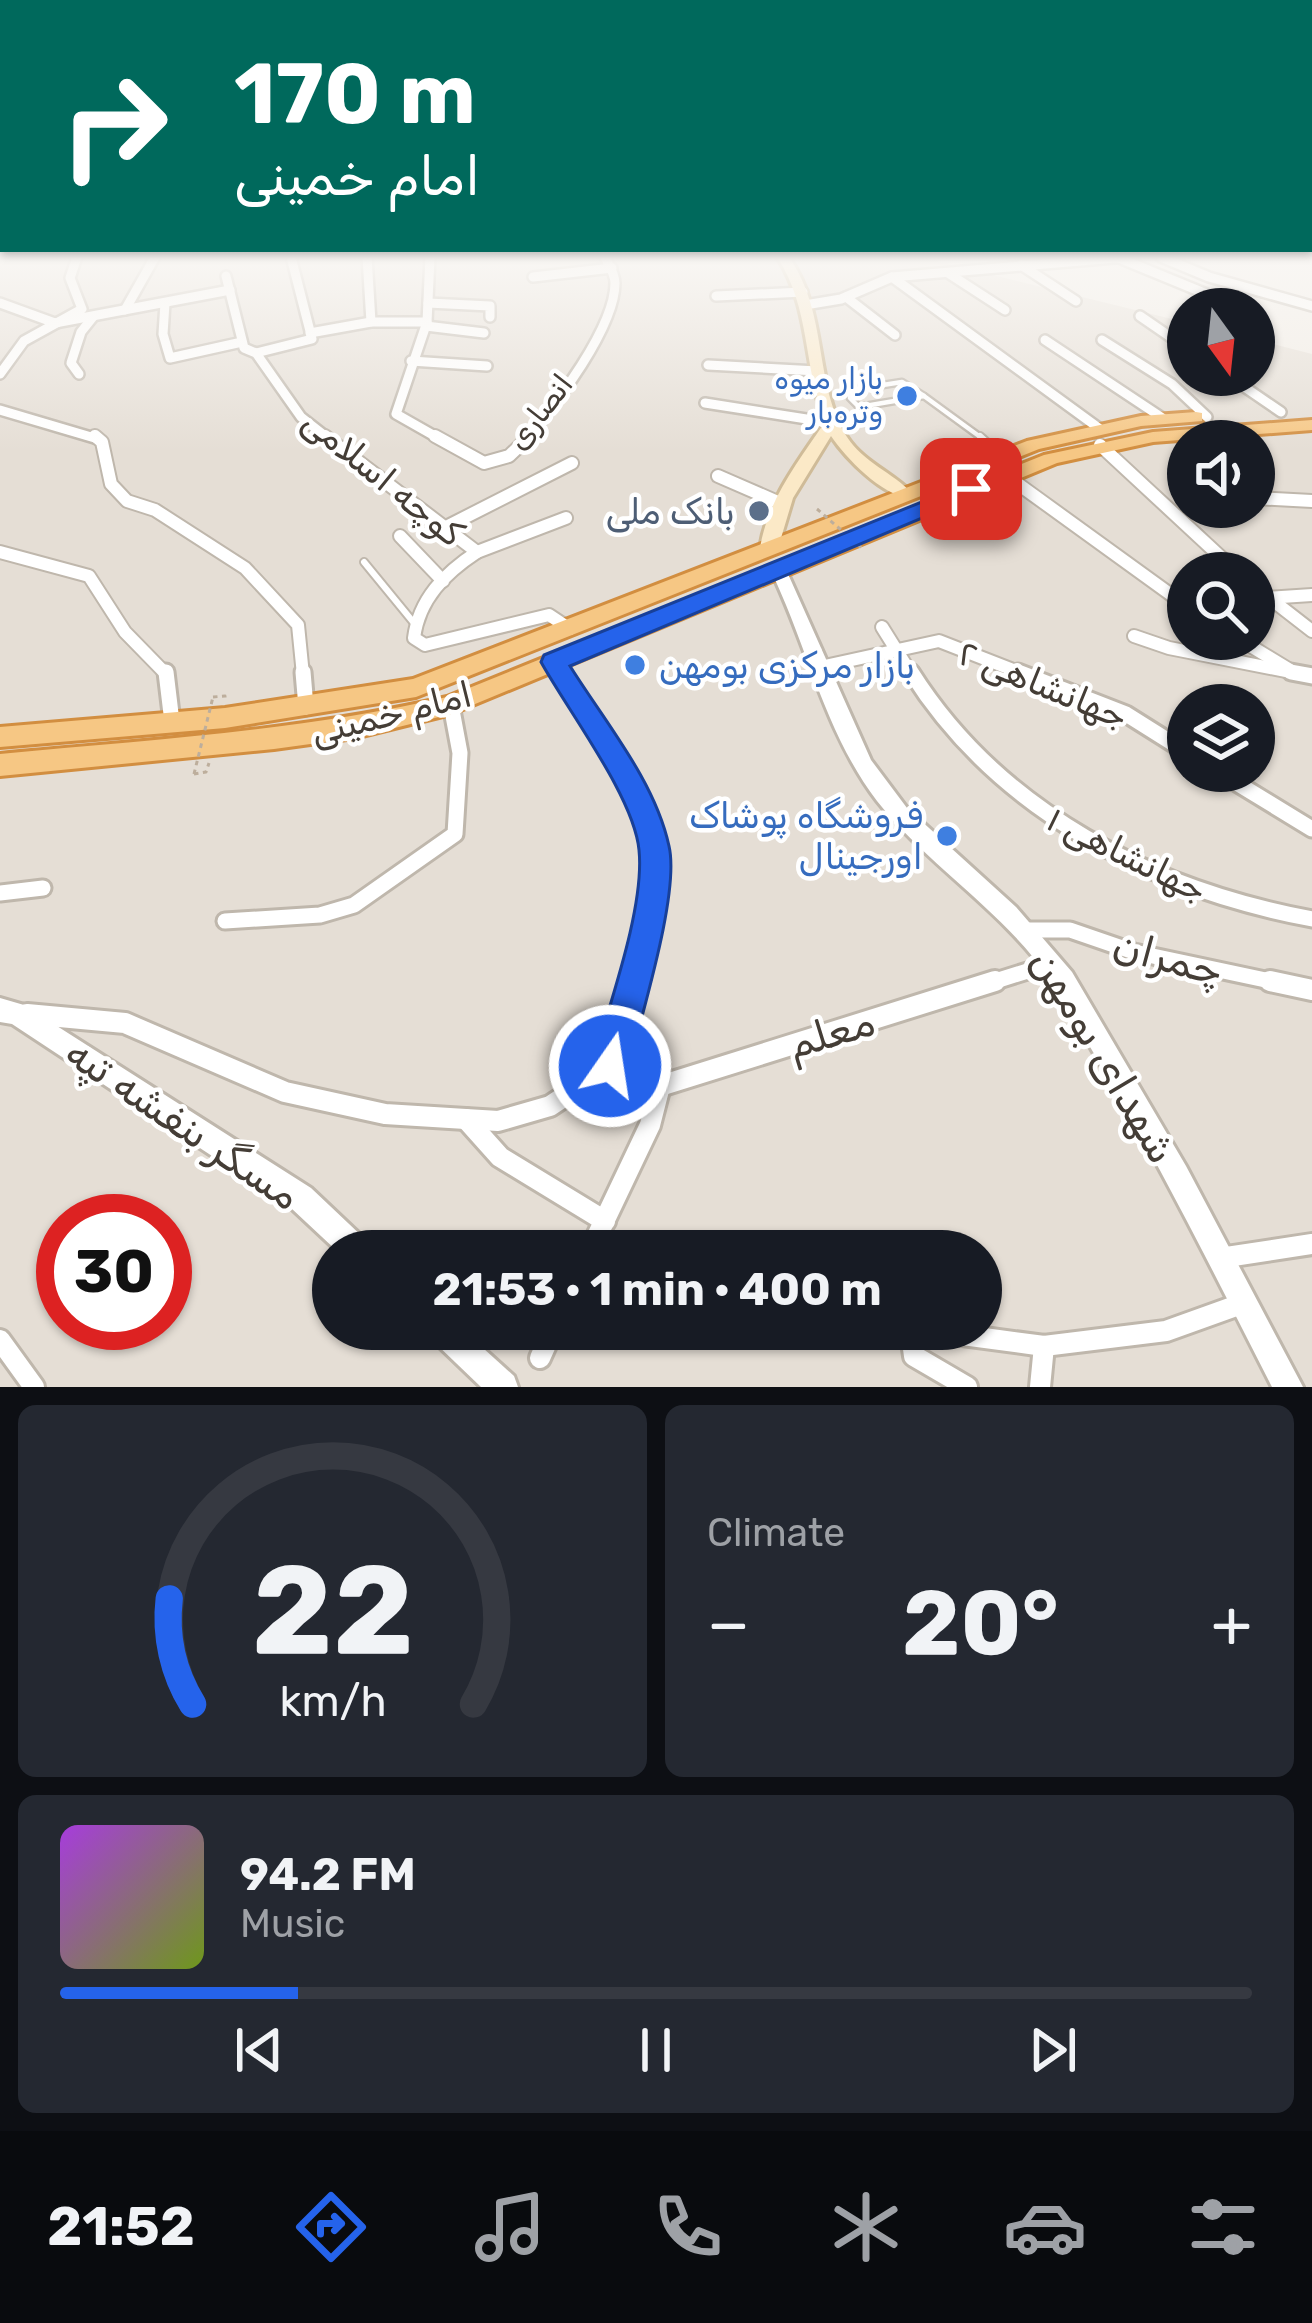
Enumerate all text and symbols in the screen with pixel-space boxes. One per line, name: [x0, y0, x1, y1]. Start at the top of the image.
text: 170 m: [234, 44, 476, 144]
icon: right: [36, 48, 192, 204]
text: امام خمینی: [234, 145, 480, 209]
north arrow: [1167, 288, 1275, 396]
map controls: [1167, 288, 1275, 792]
place label: بازار میوه وتره‌بار: [774, 361, 883, 431]
street label: انصاری: [499, 367, 581, 457]
marker: بازار میوه وتره‌بار: [894, 383, 920, 409]
street label: کوچه اسلامی: [294, 399, 472, 555]
button: sound: [1167, 420, 1275, 528]
pin: [920, 438, 1022, 540]
icon: arrive: [938, 456, 1004, 522]
place label: بانک ملی: [606, 490, 735, 533]
marker: بانک ملی: [746, 498, 772, 524]
button: search: [1167, 552, 1275, 660]
street label: جهانشاهی ۲: [952, 630, 1134, 738]
place label: بازار مرکزی بومهن: [659, 644, 915, 687]
marker: بازار مرکزی بومهن: [622, 652, 648, 678]
street label: امام خمینی: [306, 672, 476, 756]
button: layers: [1167, 684, 1275, 792]
place label: فروشگاه پوشاک اورجینال: [689, 794, 923, 878]
street label: جهانشاهی ۱: [1040, 797, 1214, 911]
marker: فروشگاه پوشاک اورجینال: [934, 823, 960, 849]
street label: چمران: [1108, 919, 1228, 997]
street label: شهدای بومهن: [1020, 939, 1188, 1173]
street label: معلم: [781, 996, 881, 1072]
position arrow: [547, 1003, 673, 1129]
street label: مسگر بنفشه تپه: [55, 1027, 310, 1223]
speed limit sign: 30: [36, 1194, 192, 1350]
text: 21:53 · 1 min · 400 m: [432, 1263, 882, 1316]
text: Climate: [707, 1510, 845, 1556]
text: 22: [251, 1536, 414, 1684]
text: 20°: [902, 1570, 1059, 1677]
text: −: [707, 1584, 750, 1663]
text: +: [1211, 1584, 1252, 1663]
text: km/h: [279, 1676, 386, 1727]
text: 94.2 FM: [240, 1848, 416, 1901]
text: Music: [240, 1901, 345, 1947]
icon: previous: [226, 2017, 292, 2083]
icon: pause: [623, 2017, 689, 2083]
icon: next: [1020, 2017, 1086, 2083]
icon: directions: [289, 2185, 373, 2269]
icon: music: [468, 2185, 552, 2269]
icon: phone: [646, 2185, 730, 2269]
icon: climate: [824, 2185, 908, 2269]
icon: car: [1003, 2185, 1087, 2269]
icon: filters: [1181, 2185, 1265, 2269]
text: 21:52: [47, 2195, 195, 2259]

